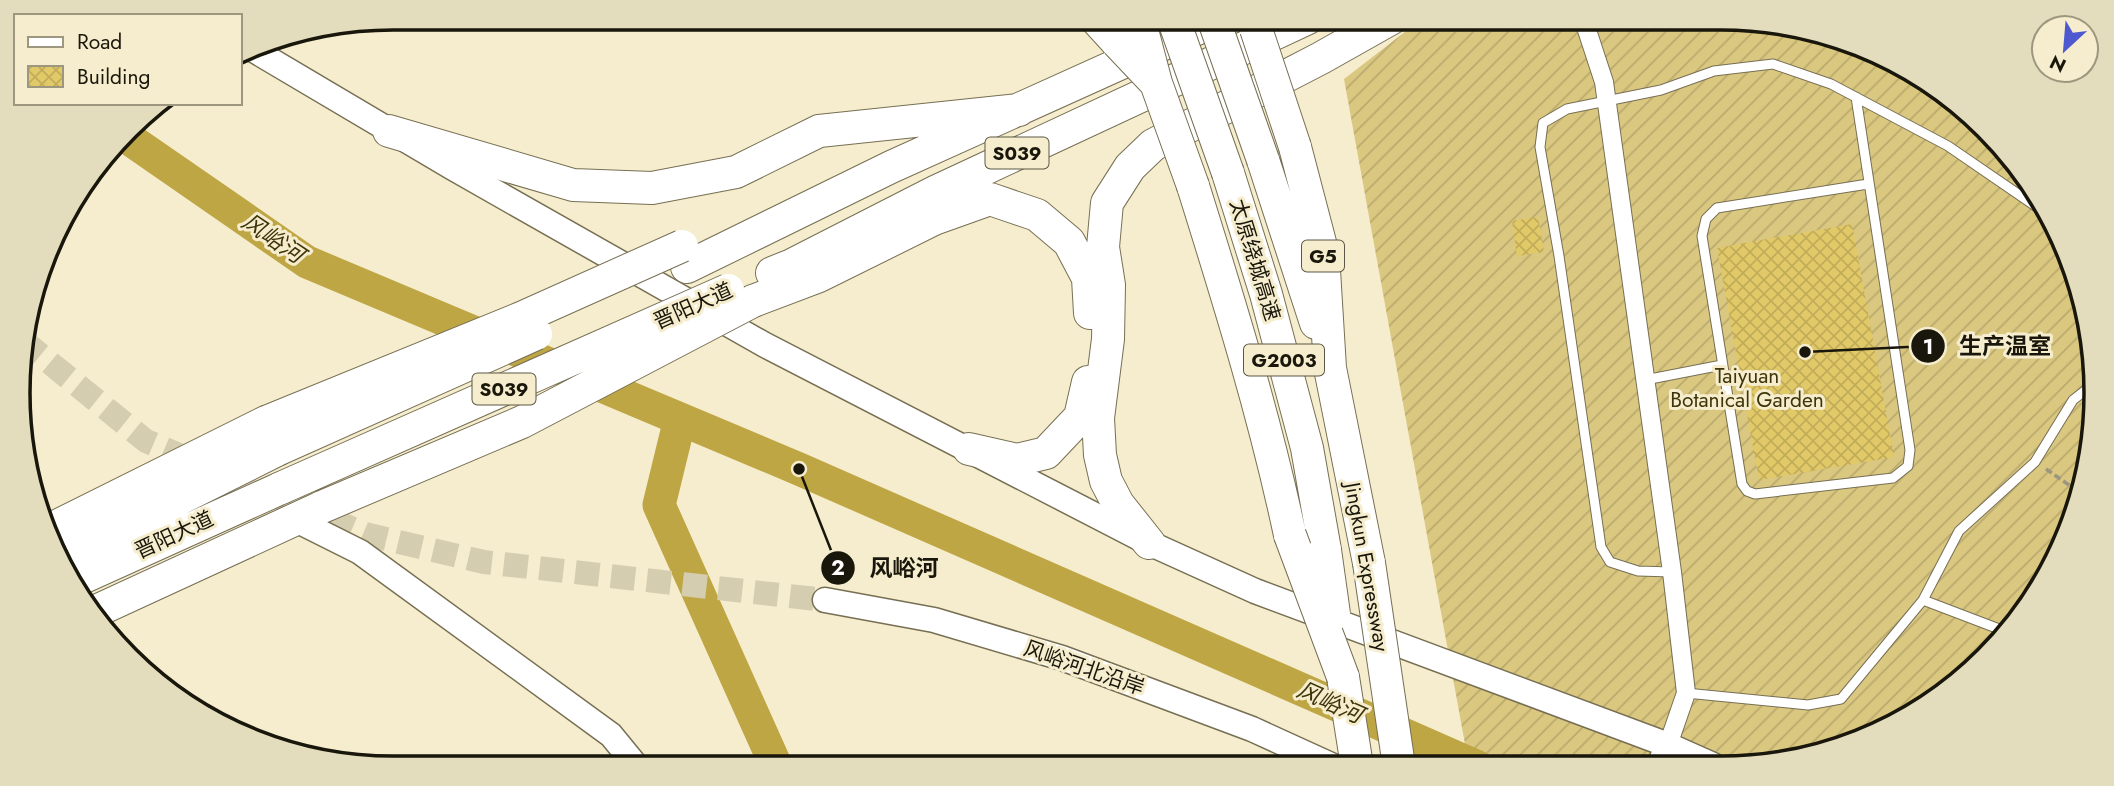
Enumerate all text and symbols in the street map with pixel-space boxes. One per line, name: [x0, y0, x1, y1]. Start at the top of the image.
legend: [14, 14, 242, 105]
north arrow: [2030, 14, 2100, 84]
text: Road: [77, 27, 122, 57]
text: N: [2045, 48, 2070, 79]
text: Building: [77, 62, 150, 92]
road number: S039: [986, 138, 1048, 168]
street label: 太原绕城高速: [1222, 195, 1288, 325]
water label: 风峪河: [235, 205, 314, 274]
road number: G5: [1302, 240, 1344, 272]
street label: 晋阳大道: [649, 275, 737, 337]
callout: 生产温室: [1910, 324, 2065, 368]
text: 生产温室: [1959, 329, 2051, 363]
text: 1: [1923, 332, 1933, 362]
road number: G2003: [1244, 344, 1324, 376]
park label: Taiyuan Botanical Garden: [1670, 361, 1824, 415]
road number: S039: [472, 374, 536, 404]
street label: Jingkun Expressway: [1337, 477, 1397, 655]
street label: 晋阳大道: [130, 504, 218, 566]
callout: 风峪河: [820, 546, 952, 590]
text: 风峪河: [870, 551, 939, 585]
text: 2: [831, 553, 845, 583]
street label: 风峪河北沿岸: [1020, 633, 1148, 703]
water label: 风峪河: [1292, 672, 1372, 733]

